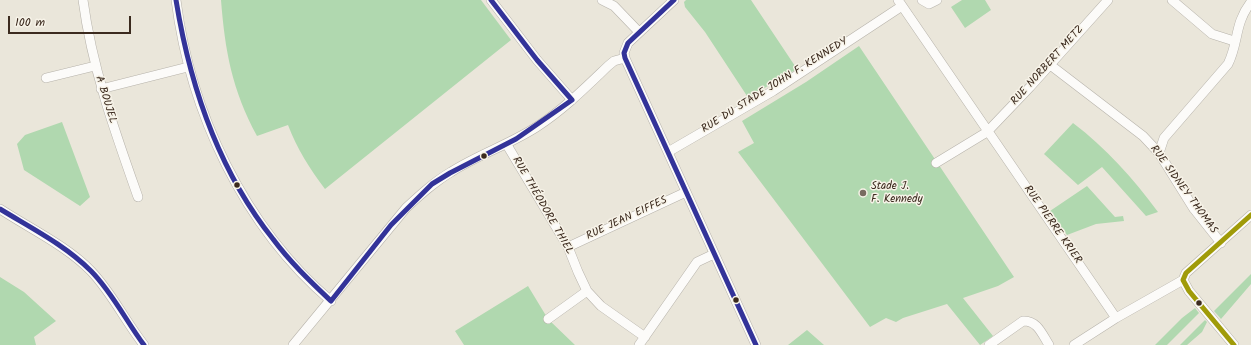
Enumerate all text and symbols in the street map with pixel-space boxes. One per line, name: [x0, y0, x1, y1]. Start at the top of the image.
scale bar: [10, 8, 133, 34]
text: 100 m: [15, 13, 45, 32]
street label: RUE NORBERT METZ: [1009, 24, 1087, 108]
street label: RUE DU STADE JOHN F. KENNEDY: [699, 35, 851, 137]
street label: A BOUJEL: [92, 75, 118, 125]
street label: RUE SIDNEY THOMAS: [1147, 143, 1219, 237]
unlabelled marker: [479, 151, 489, 161]
street label: RUE THÉODORE THIEL: [509, 155, 575, 257]
unlabelled marker: [232, 180, 242, 190]
place label: Stade J. F. Kennedy: [871, 180, 923, 206]
street label: RUE PIERRE KRIER: [1020, 183, 1084, 267]
marker: Stade J. F. Kennedy: [858, 188, 868, 198]
street label: RUE JEAN EIFFES: [585, 195, 669, 243]
unlabelled marker: [731, 295, 741, 305]
unlabelled marker: [1194, 298, 1204, 308]

